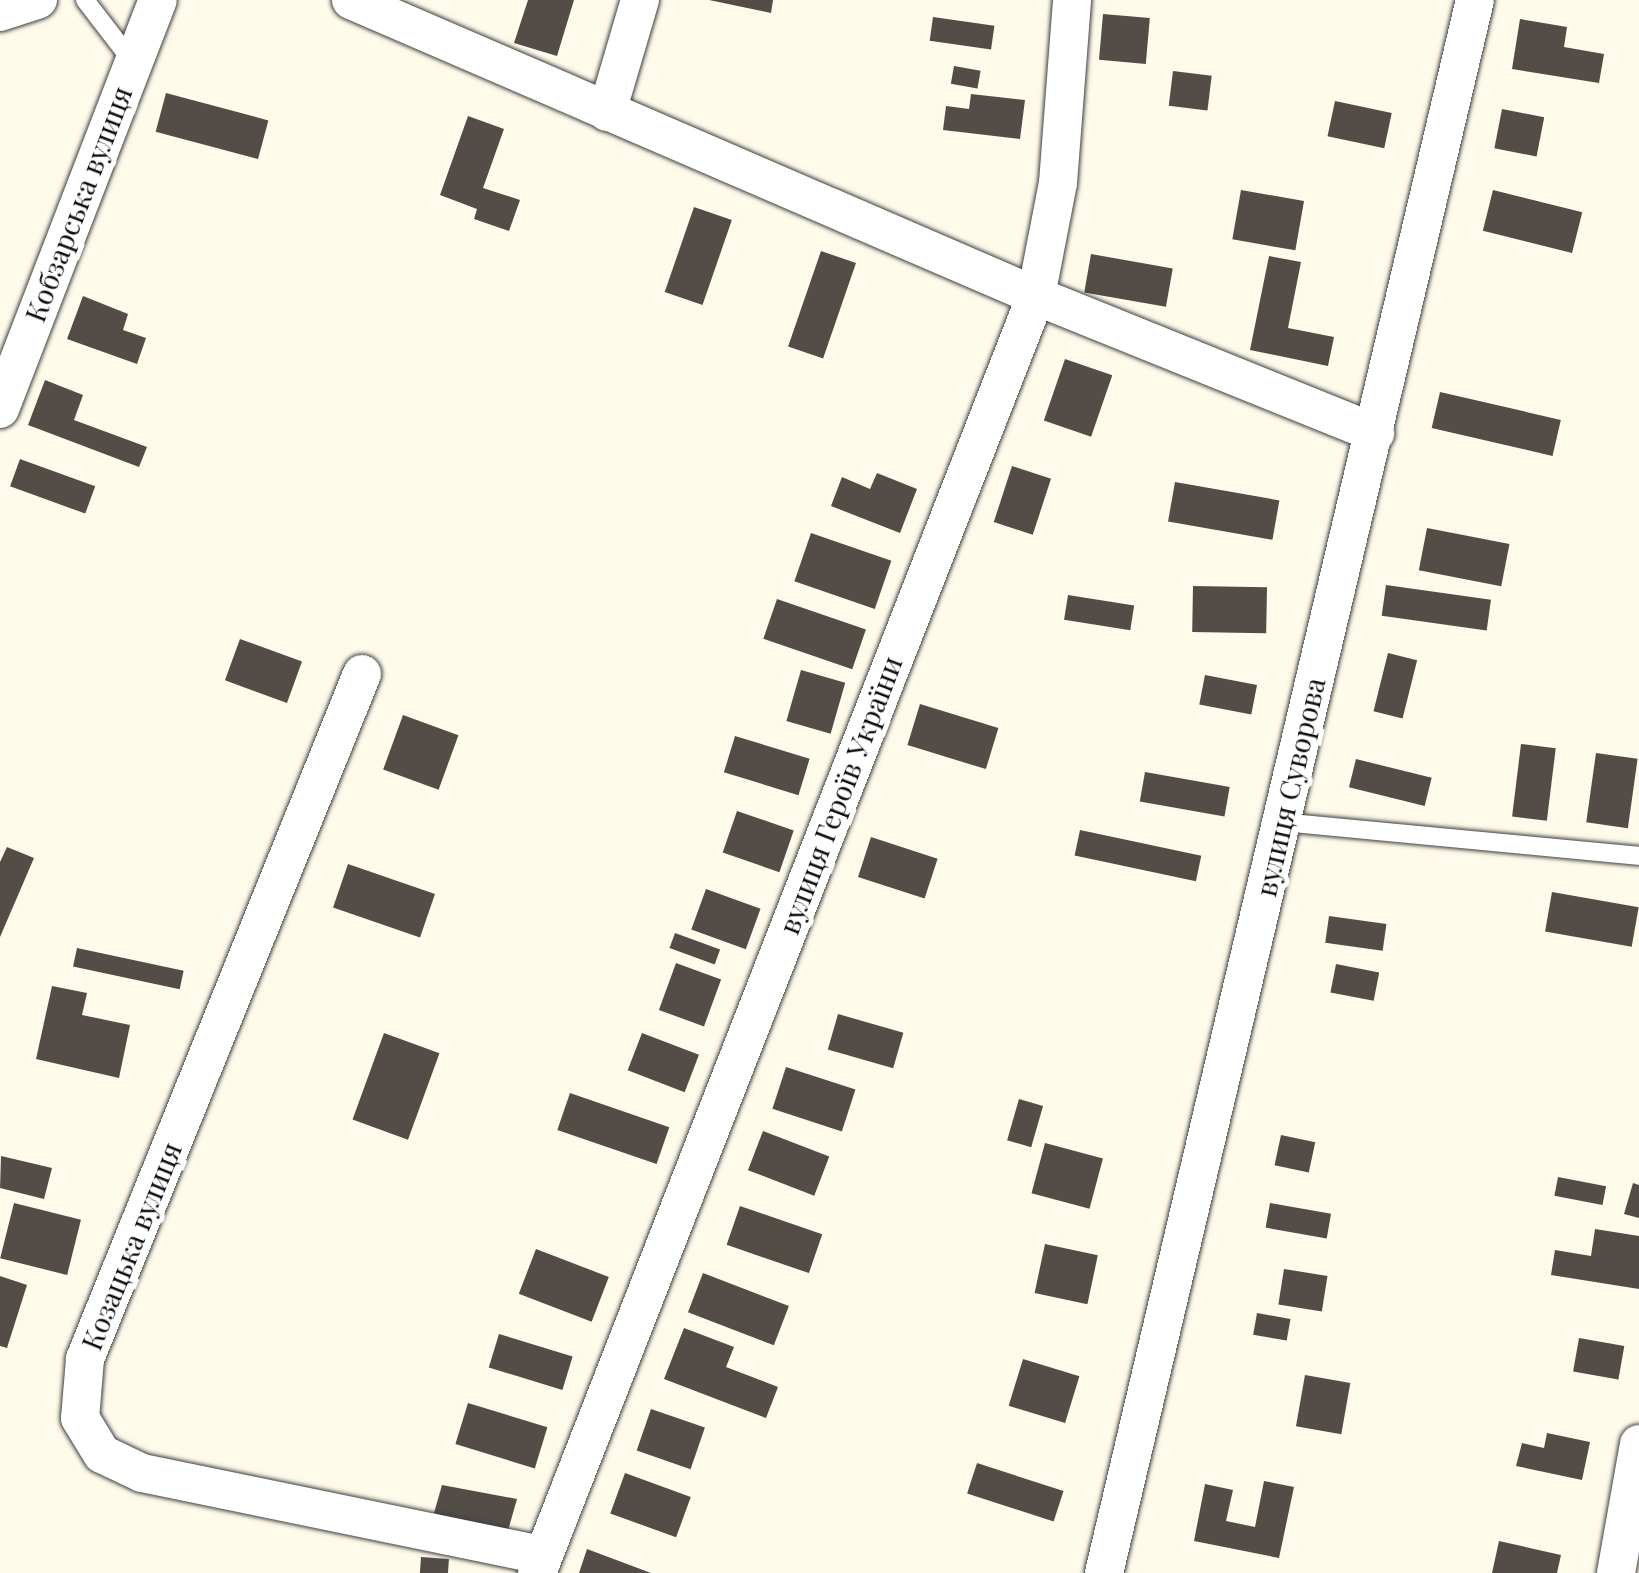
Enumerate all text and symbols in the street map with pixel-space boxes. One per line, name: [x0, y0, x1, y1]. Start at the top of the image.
street label: Кобзарська вулиця: [18, 82, 138, 326]
street label: вулиця Героїв України: [772, 651, 908, 939]
street label: вулиця Суворова: [1248, 674, 1332, 900]
street label: Козацька вулиця: [74, 1137, 188, 1355]

